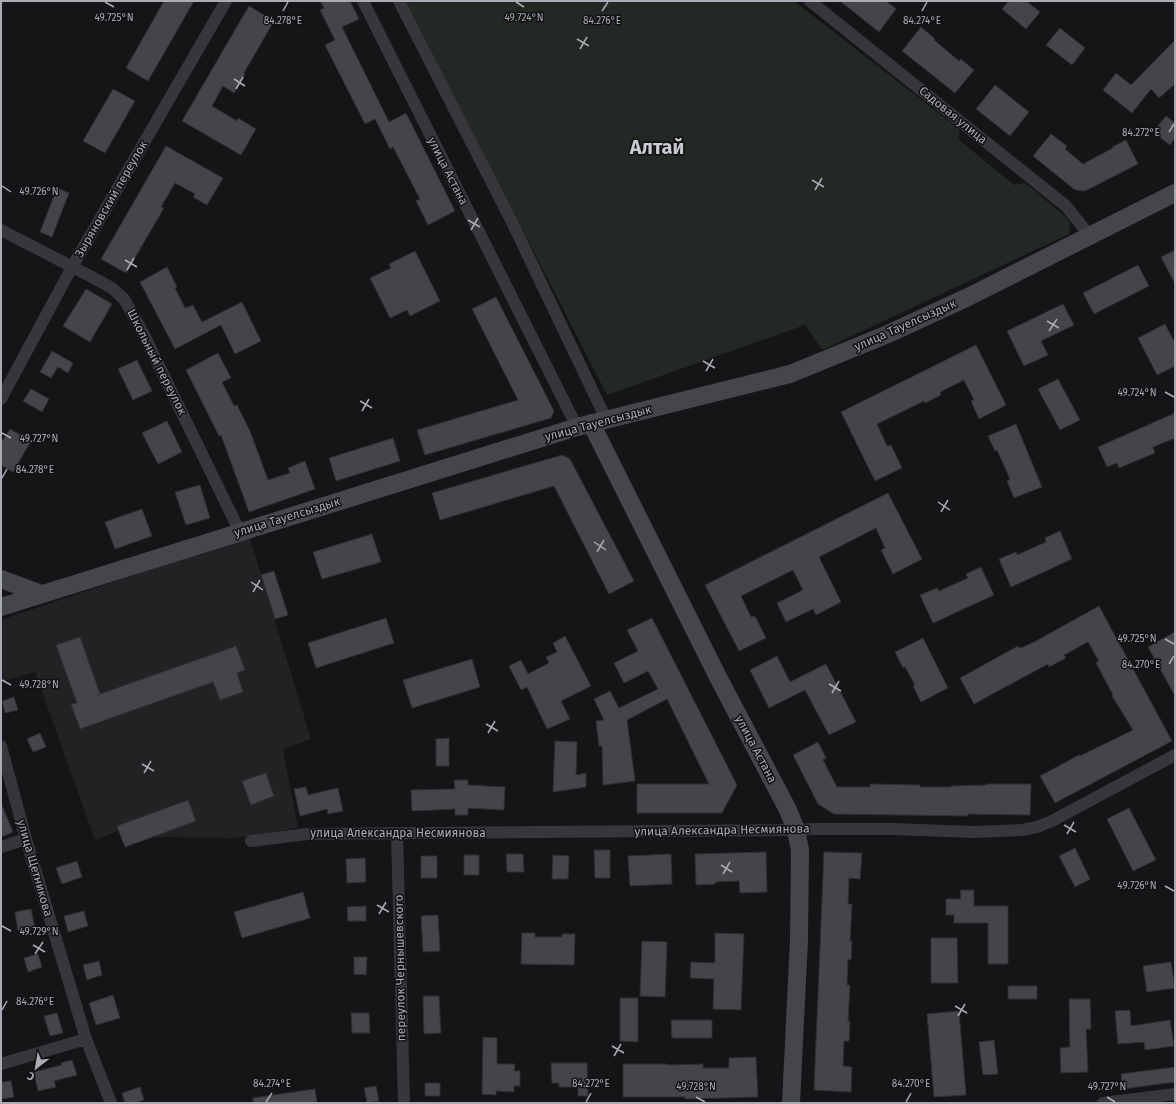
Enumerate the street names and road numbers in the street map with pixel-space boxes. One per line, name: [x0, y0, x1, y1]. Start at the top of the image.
street label: Садовая улица: [916, 83, 990, 147]
street label: улица Астана: [425, 135, 471, 207]
street label: Зыряновский переулок: [72, 138, 151, 260]
street label: улица Тауелсыздык: [852, 296, 959, 354]
street label: Школьный переулок: [124, 307, 190, 418]
street label: улица Тауелсыздык: [543, 402, 654, 444]
street label: улица Тауелсыздык: [232, 494, 342, 540]
street label: улица Астана: [732, 713, 780, 785]
street label: улица Щетникова: [14, 818, 56, 918]
street label: улица Александра Несмиянова: [634, 821, 810, 839]
street label: улица Александра Несмиянова: [310, 826, 486, 840]
street label: переулок Чернышевского: [392, 894, 408, 1042]

